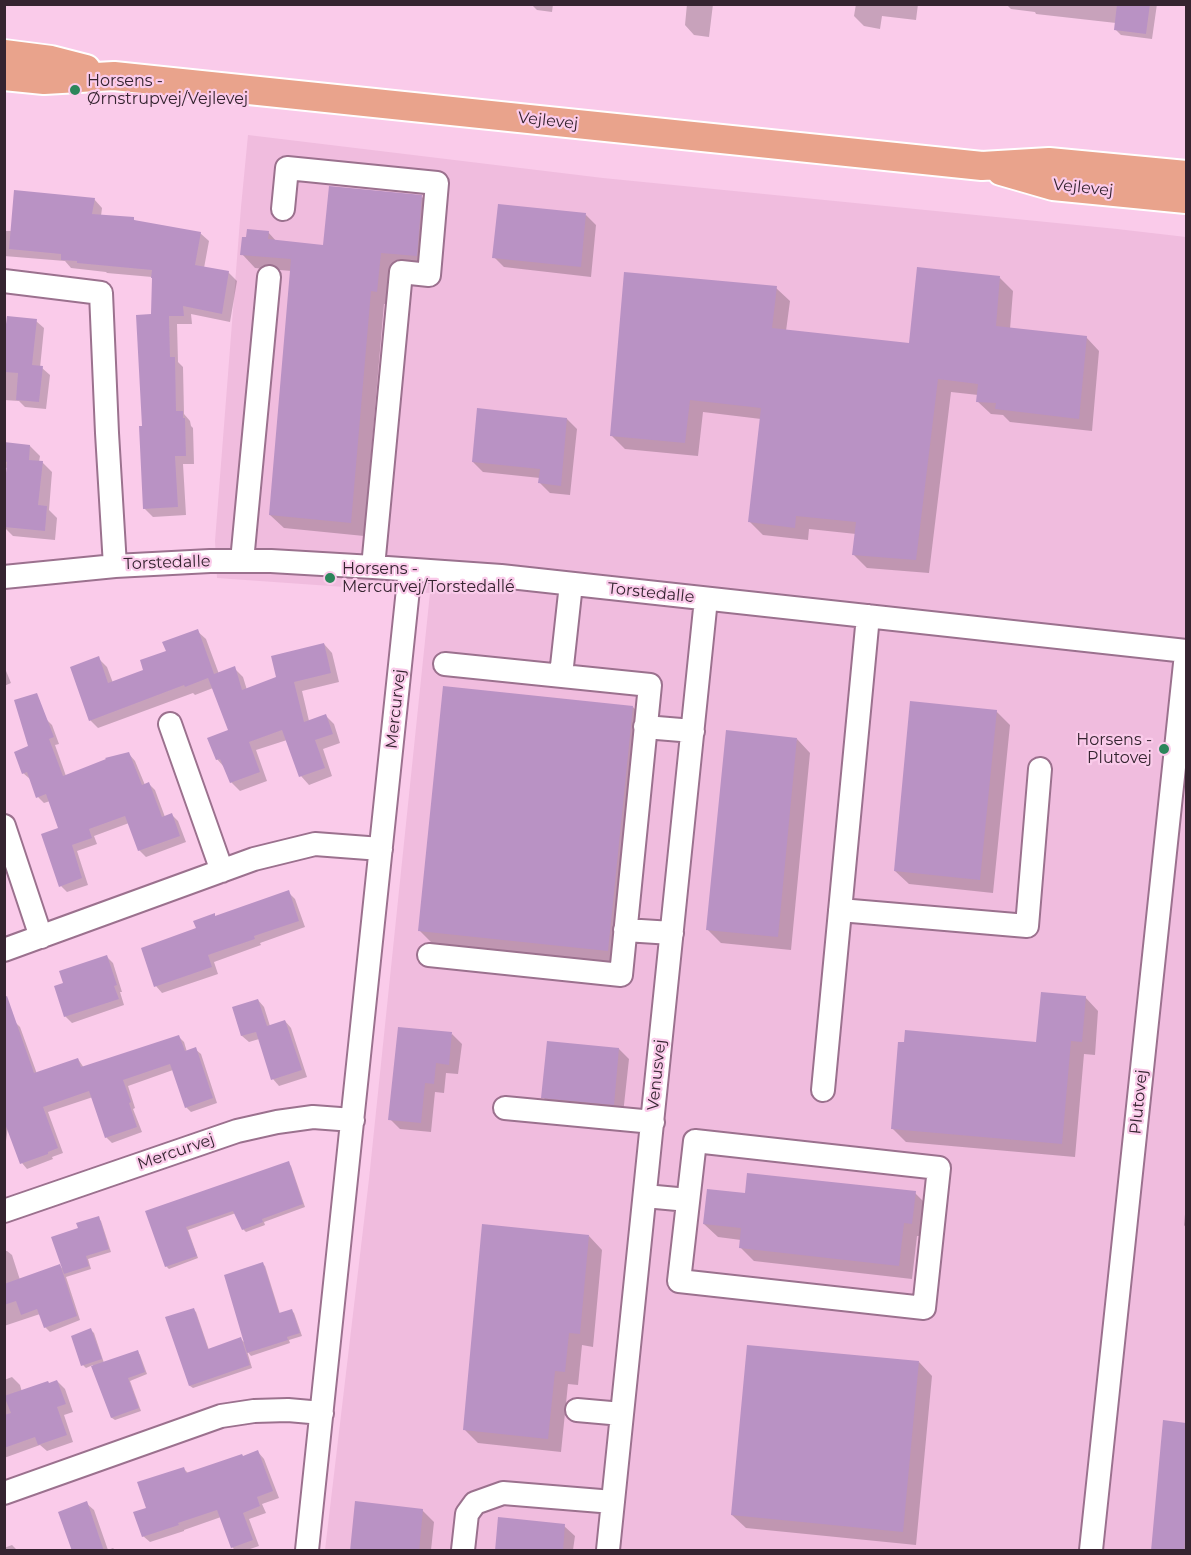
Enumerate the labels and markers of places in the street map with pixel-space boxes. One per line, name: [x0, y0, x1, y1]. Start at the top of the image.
place label: Horsens - Ørnstrupvej/Vejlevej: [87, 71, 248, 109]
marker: Horsens - Ørnstrupvej/Vejlevej: [68, 83, 82, 97]
place label: Horsens - Mercurvej/Torstedallé: [342, 559, 515, 597]
marker: Horsens - Mercurvej/Torstedallé: [323, 571, 337, 585]
place label: Horsens - Plutovej: [1076, 730, 1152, 768]
marker: Horsens - Plutovej: [1157, 742, 1171, 756]

